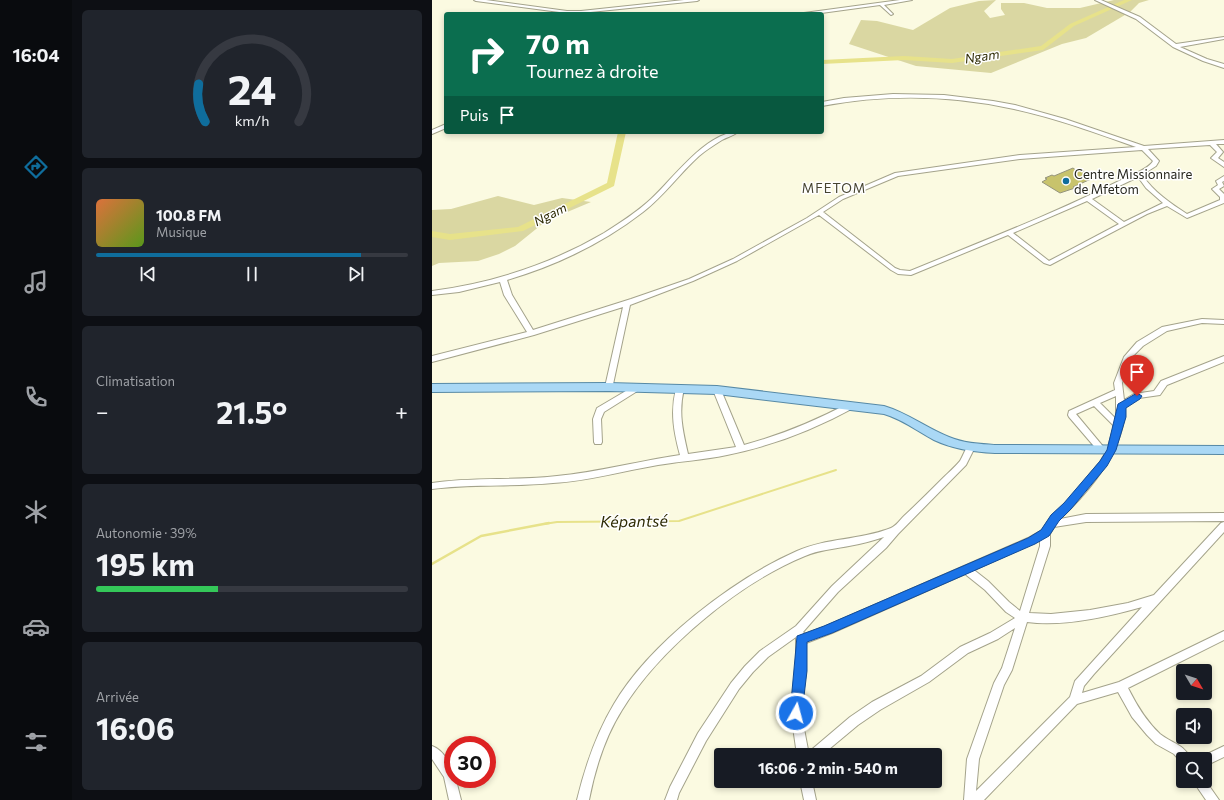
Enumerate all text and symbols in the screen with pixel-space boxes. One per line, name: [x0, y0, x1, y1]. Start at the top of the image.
text: 70 m: [526, 26, 590, 60]
icon: right: [460, 28, 512, 80]
text: 16:04: [12, 44, 60, 66]
water label: Ngam: [964, 46, 1000, 66]
text: Tournez à droite: [526, 60, 659, 82]
text: 24: [228, 63, 276, 114]
icon: arrive: [496, 104, 518, 126]
text: Puis: [460, 106, 488, 124]
text: km/h: [235, 111, 269, 129]
icon: directions: [22, 153, 50, 181]
place label: Centre Missionnaire de Mfetom: [1074, 166, 1193, 197]
marker: Centre Missionnaire de Mfetom: [1061, 176, 1071, 186]
district label: MFETOM: [802, 180, 866, 196]
water label: Ngam: [531, 199, 569, 229]
text: 100.8 FM: [156, 206, 222, 224]
text: Musique: [156, 224, 207, 240]
icon: previous: [137, 263, 159, 285]
icon: pause: [241, 263, 263, 285]
icon: next: [345, 263, 367, 285]
icon: music: [22, 268, 50, 296]
pin: [1120, 355, 1154, 396]
icon: arrive: [1126, 361, 1148, 383]
text: Climatisation: [96, 373, 175, 389]
icon: phone: [22, 383, 50, 411]
text: 21.5°: [216, 393, 287, 430]
text: −: [96, 398, 109, 425]
text: +: [395, 398, 408, 425]
icon: climate: [22, 498, 50, 526]
water label: Képantsé: [600, 510, 669, 531]
text: Autonomie · 39%: [96, 525, 197, 541]
text: 195 km: [96, 545, 195, 582]
icon: car: [22, 613, 50, 641]
north arrow: [1176, 664, 1212, 700]
map controls: [1176, 664, 1212, 788]
text: Arrivée: [96, 689, 139, 705]
position arrow: [775, 692, 817, 734]
button: sound: [1176, 708, 1212, 744]
text: 16:06: [96, 709, 174, 746]
icon: filters: [22, 728, 50, 756]
speed limit sign: 30: [444, 736, 496, 788]
button: search: [1176, 752, 1212, 788]
text: 16:06 · 2 min · 540 m: [758, 759, 898, 777]

